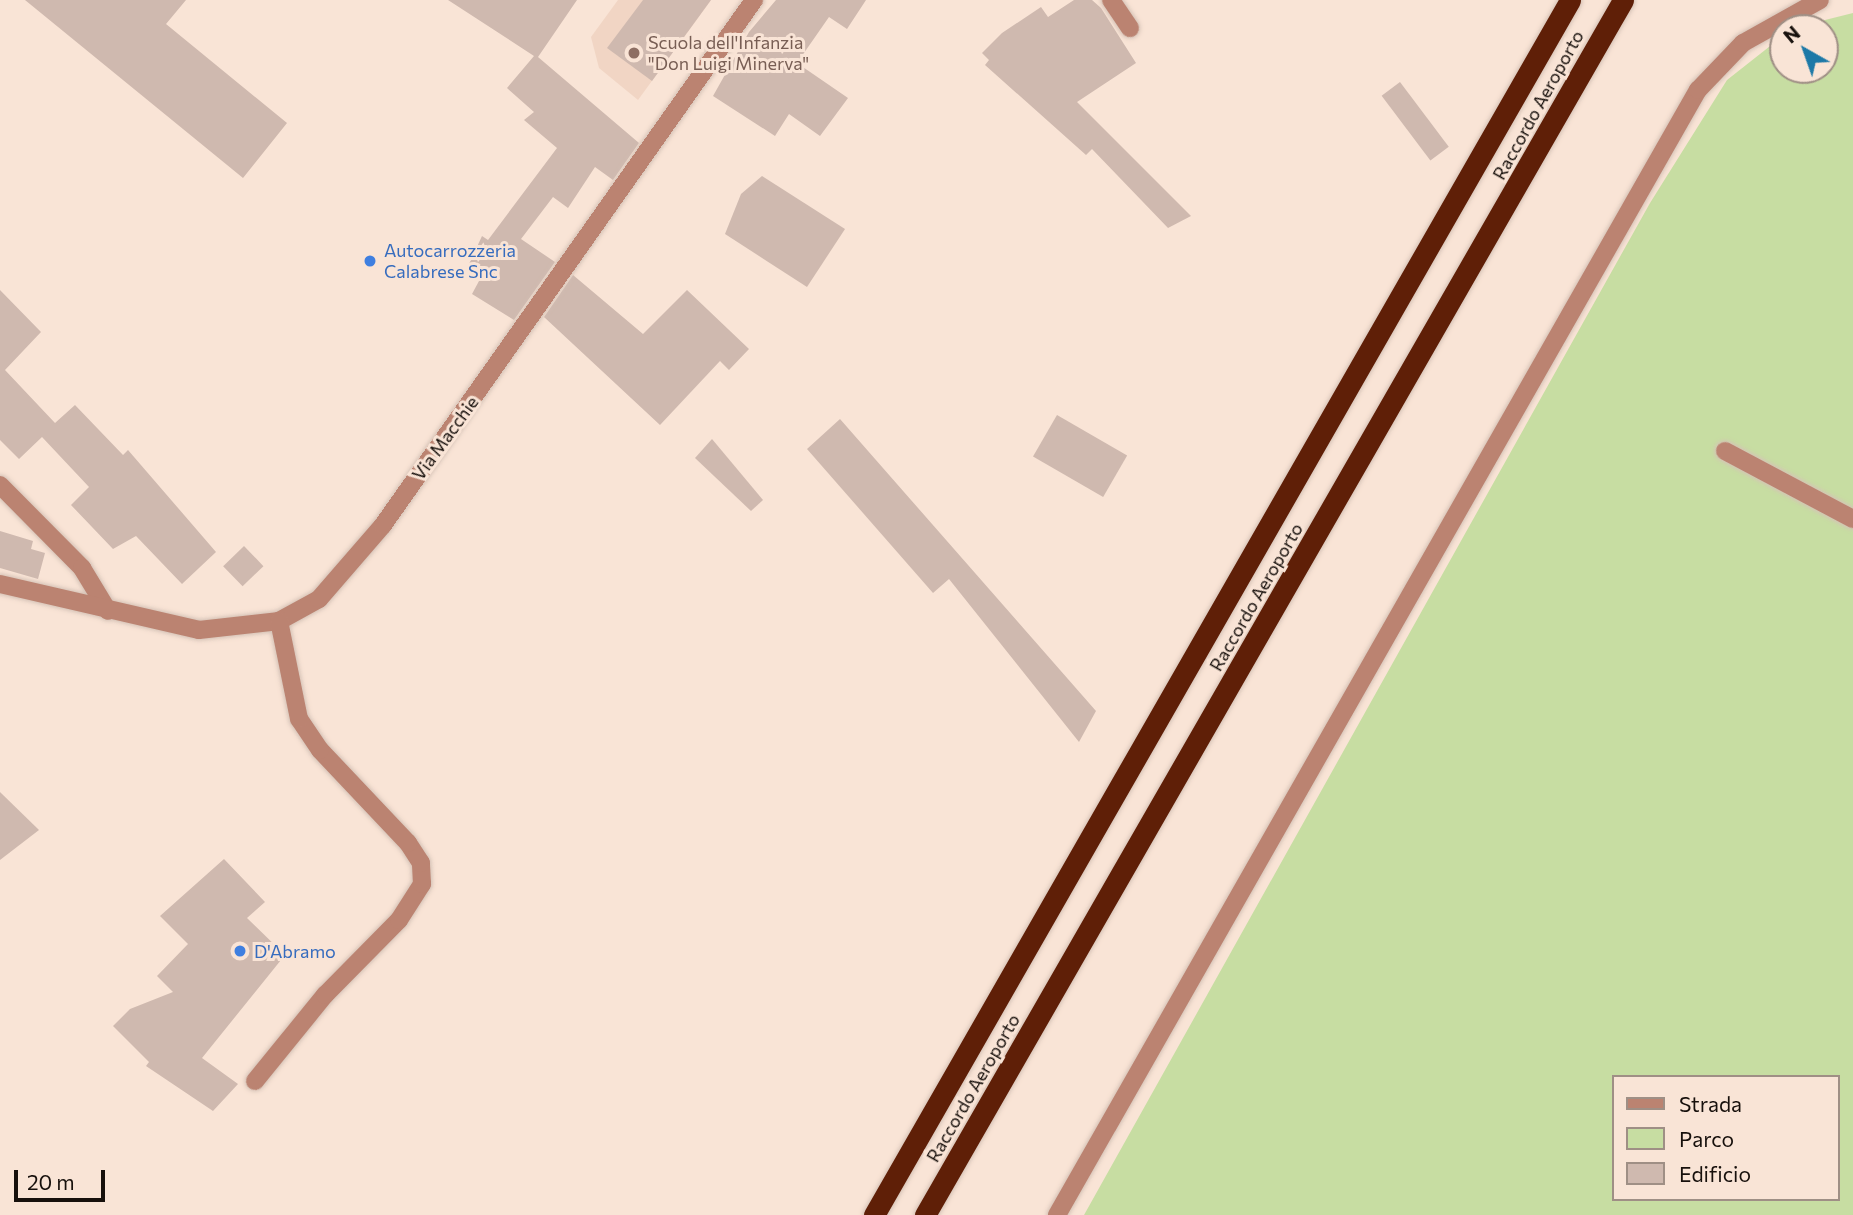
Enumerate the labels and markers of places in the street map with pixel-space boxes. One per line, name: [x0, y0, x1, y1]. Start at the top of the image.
place label: Scuola dell'Infanzia "Don Luigi Minerva": [648, 32, 809, 74]
marker: Scuola dell'Infanzia "Don Luigi Minerva": [626, 45, 642, 61]
place label: Autocarrozzeria Calabrese Snc: [384, 240, 516, 282]
marker: Autocarrozzeria Calabrese Snc: [362, 253, 378, 269]
place label: D'Abramo: [254, 940, 336, 962]
marker: D'Abramo: [232, 943, 248, 959]

